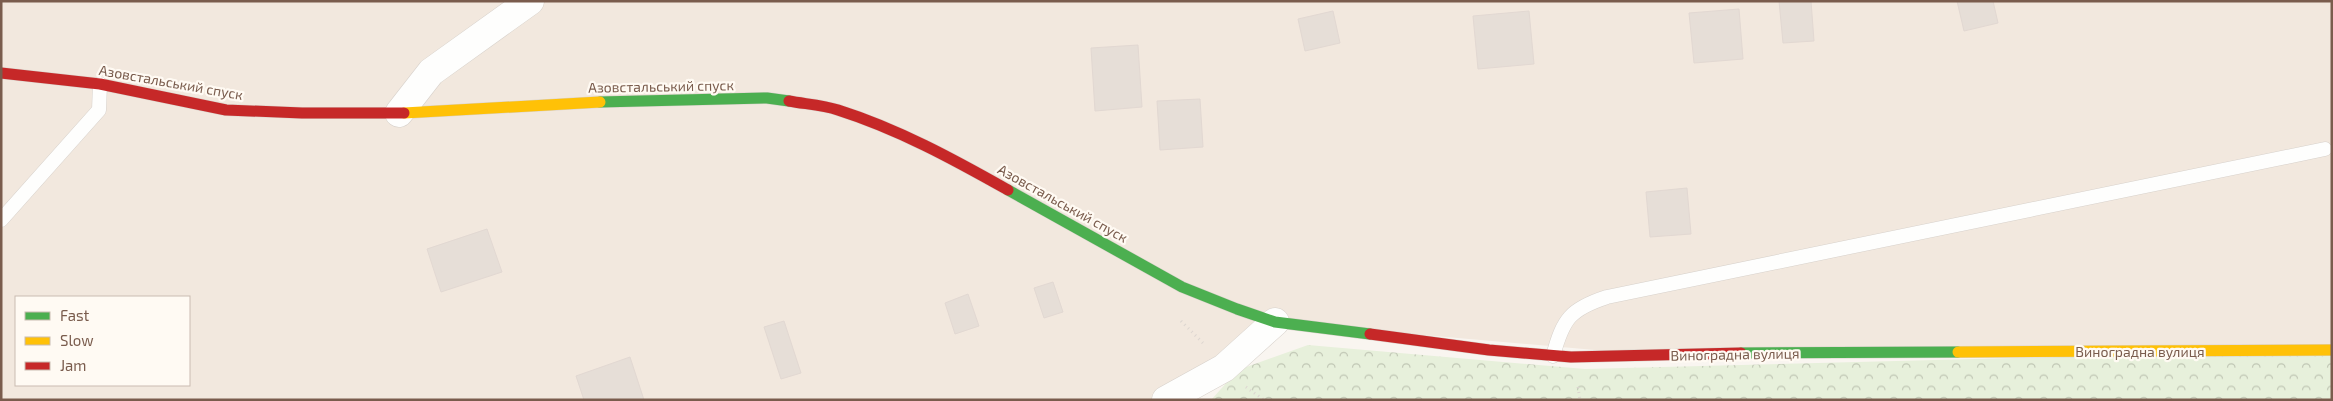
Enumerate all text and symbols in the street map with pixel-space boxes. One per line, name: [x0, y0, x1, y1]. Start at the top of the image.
street label: Азовстальський спуск: [98, 61, 245, 103]
street label: Азовстальський спуск: [588, 76, 735, 96]
street label: Азовстальський спуск: [995, 160, 1131, 246]
legend: [15, 296, 190, 386]
text: Fast: [60, 306, 90, 324]
text: Slow: [60, 331, 94, 349]
street label: Виноградна вулиця: [2075, 343, 2205, 360]
street label: Виноградна вулиця: [1670, 344, 1800, 364]
text: Jam: [60, 356, 86, 374]

